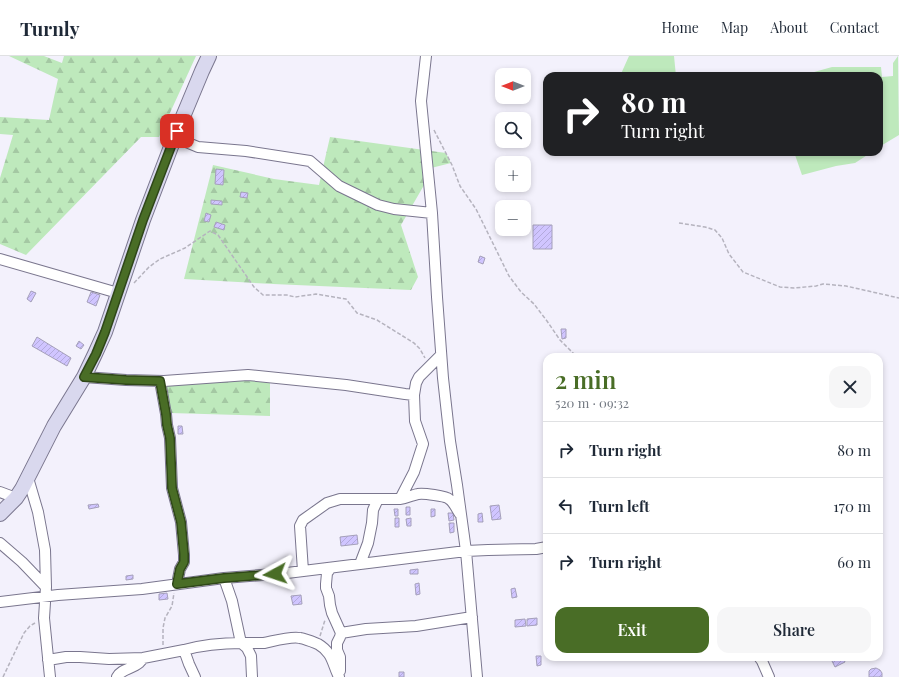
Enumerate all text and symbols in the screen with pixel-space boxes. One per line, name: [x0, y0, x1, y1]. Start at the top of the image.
text: Turnly: [20, 15, 80, 41]
text: Home: [661, 18, 699, 37]
text: Map: [721, 18, 748, 37]
text: About: [770, 18, 808, 37]
text: Contact: [830, 18, 879, 37]
north arrow: [495, 68, 531, 104]
map controls: [495, 68, 531, 236]
text: 80 m: [621, 83, 687, 120]
icon: right: [555, 88, 607, 140]
button: search: [495, 112, 531, 148]
pin: [160, 114, 194, 148]
text: Turn right: [621, 119, 704, 143]
icon: arrive: [166, 120, 188, 142]
button: +: [495, 156, 531, 192]
button: −: [495, 200, 531, 236]
text: 2 min: [555, 363, 616, 395]
button: close: [829, 366, 871, 408]
text: 520 m · 09:32: [555, 394, 629, 411]
icon: right: [555, 439, 577, 461]
text: Turn right: [589, 440, 662, 460]
text: 80 m: [837, 440, 871, 460]
icon: left: [555, 495, 577, 517]
text: Turn left: [589, 496, 650, 516]
text: 170 m: [833, 496, 871, 516]
icon: right: [555, 551, 577, 573]
text: Turn right: [589, 552, 662, 572]
text: 60 m: [837, 552, 871, 572]
position arrow: [254, 553, 296, 595]
button: Exit: [555, 607, 709, 653]
button: Share: [717, 607, 871, 653]

